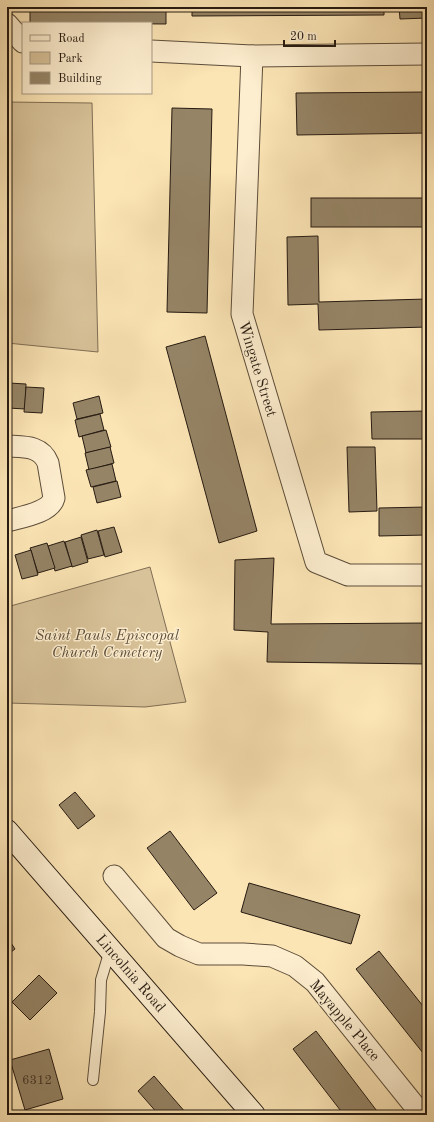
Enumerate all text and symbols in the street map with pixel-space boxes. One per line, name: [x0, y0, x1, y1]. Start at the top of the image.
legend: [22, 22, 152, 94]
scale bar: [284, 22, 335, 48]
text: 20 m: [290, 31, 317, 43]
text: Road: [58, 33, 85, 45]
text: Park: [58, 53, 83, 65]
text: Building: [58, 73, 102, 85]
street label: Wingate Street: [235, 320, 278, 419]
park label: Saint Pauls Episcopal Church Cemetery: [35, 629, 180, 661]
street label: Lincolnia Road: [92, 932, 168, 1016]
street label: Mayapple Place: [306, 978, 382, 1064]
house number: 6312: [22, 1074, 52, 1087]

